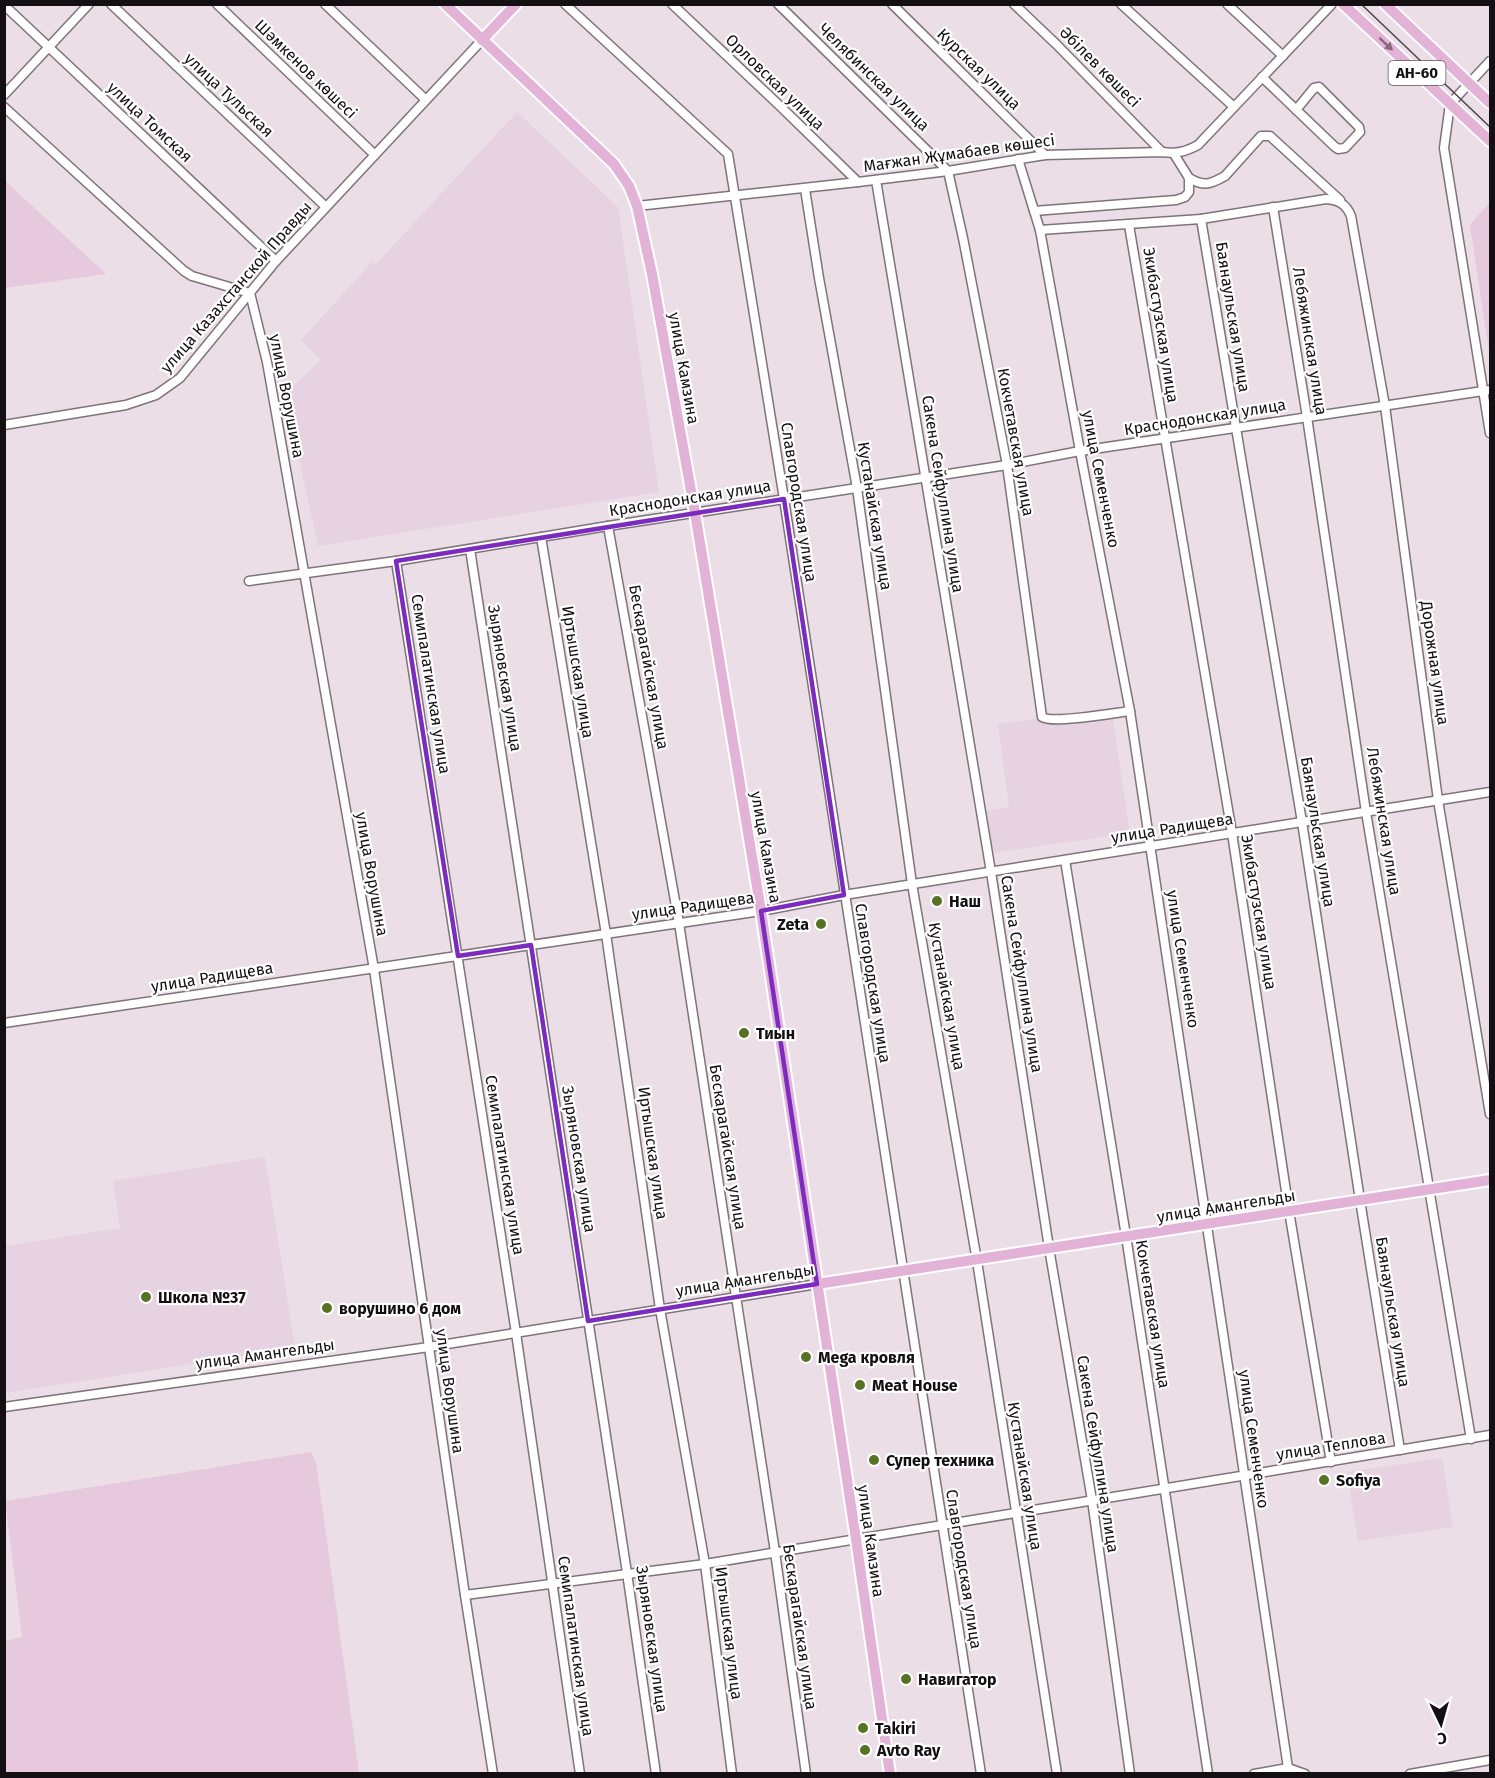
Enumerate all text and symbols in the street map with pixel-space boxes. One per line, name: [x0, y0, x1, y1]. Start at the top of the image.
street label: Шәмкенов көшесі: [251, 15, 361, 123]
street label: Челябинская улица: [815, 19, 933, 135]
street label: Әбілев көшесі: [1056, 23, 1144, 111]
street label: Курская улица: [933, 24, 1025, 114]
street label: Орловская улица: [722, 30, 828, 134]
one-way arrow: [1379, 37, 1393, 51]
street label: улица Тульская: [181, 49, 277, 141]
road number: АН-60: [1388, 61, 1446, 85]
street label: улица Томская: [103, 78, 197, 166]
street label: Мағжан Жұмабаев көшесі: [862, 130, 1056, 176]
street label: улица Казахстанской Правды: [156, 197, 316, 377]
street label: Баянаульская улица: [1212, 240, 1254, 394]
street label: Экибастузская улица: [1139, 246, 1183, 404]
street label: Лебяжинская улица: [1289, 266, 1331, 416]
street label: улица Камзина: [665, 311, 703, 425]
street label: улица Ворушина: [266, 332, 308, 460]
street label: Кокчетавская улица: [994, 366, 1038, 518]
street label: Сакена Сейфуллина улица: [918, 394, 968, 594]
street label: Краснодонская улица: [1123, 395, 1287, 439]
street label: улица Семенченко: [1078, 409, 1124, 549]
street label: Славгородская улица: [777, 421, 821, 583]
street label: Кустанайская улица: [854, 441, 896, 591]
street label: Краснодонская улица: [608, 476, 772, 520]
street label: Бескарагайская улица: [625, 583, 673, 751]
street label: Семипалатинская улица: [407, 593, 455, 775]
street label: Дорожная улица: [1417, 599, 1453, 726]
street label: Зыряновская улица: [484, 603, 526, 753]
street label: Иртышская улица: [558, 604, 598, 740]
street label: Лебяжинская улица: [1363, 746, 1405, 896]
street label: Баянаульская улица: [1297, 755, 1339, 909]
street label: улица Камзина: [747, 790, 785, 904]
street label: улица Радищева: [1110, 809, 1234, 847]
street label: улица Ворушина: [352, 810, 392, 938]
street label: Экибастузская улица: [1237, 833, 1281, 991]
street label: Сакена Сейфуллина улица: [997, 874, 1047, 1074]
street label: улица Радищева: [631, 888, 755, 924]
street label: улица Семенченко: [1163, 889, 1203, 1029]
place label: Наш: [949, 892, 981, 911]
marker: Наш: [930, 894, 944, 908]
street label: Славгородская улица: [851, 902, 895, 1064]
place label: Zeta: [777, 915, 809, 934]
marker: Zeta: [814, 917, 828, 931]
street label: Кустанайская улица: [925, 921, 969, 1071]
street label: улица Радищева: [150, 958, 274, 996]
place label: Тиын: [756, 1024, 795, 1043]
marker: Тиын: [737, 1026, 751, 1040]
street label: Бескарагайская улица: [706, 1063, 750, 1231]
street label: Семипалатинская улица: [481, 1074, 529, 1256]
street label: Зыряновская улица: [558, 1084, 600, 1234]
street label: Иртышская улица: [634, 1085, 672, 1221]
street label: улица Амангельды: [1155, 1186, 1297, 1226]
street label: Баянаульская улица: [1372, 1235, 1414, 1389]
street label: Кокчетавская улица: [1132, 1238, 1174, 1390]
street label: улица Амангельды: [674, 1260, 816, 1300]
place label: Школа №37: [158, 1288, 246, 1307]
marker: Школа №37: [139, 1290, 153, 1304]
place label: ворушино 6 дом: [339, 1299, 461, 1318]
marker: ворушино 6 дом: [320, 1301, 334, 1315]
street label: улица Ворушина: [432, 1327, 468, 1455]
street label: улица Амангельды: [194, 1335, 336, 1373]
place label: Mega кровля: [818, 1348, 915, 1367]
marker: Mega кровля: [799, 1350, 813, 1364]
street label: Сакена Сейфуллина улица: [1073, 1354, 1123, 1554]
street label: улица Семенченко: [1235, 1369, 1273, 1509]
place label: Meat House: [872, 1376, 958, 1395]
marker: Meat House: [853, 1378, 867, 1392]
street label: Кустанайская улица: [1004, 1401, 1046, 1551]
street label: улица Теплова: [1275, 1428, 1387, 1464]
place label: Супер техника: [886, 1451, 995, 1470]
marker: Супер техника: [867, 1453, 881, 1467]
place label: Sofiya: [1336, 1471, 1381, 1490]
marker: Sofiya: [1317, 1473, 1331, 1487]
street label: улица Камзина: [854, 1484, 888, 1598]
street label: Славгородская улица: [942, 1488, 986, 1650]
street label: Бескарагайская улица: [779, 1543, 821, 1711]
street label: Семипалатинская улица: [554, 1555, 598, 1737]
street label: Зыряновская улица: [632, 1564, 672, 1714]
street label: Иртышская улица: [711, 1565, 747, 1701]
place label: Навигатор: [918, 1670, 997, 1689]
marker: Навигатор: [899, 1672, 913, 1686]
north arrow: [1411, 1694, 1471, 1754]
place label: Takiri: [875, 1719, 916, 1738]
marker: Takiri: [856, 1721, 870, 1735]
text: С: [1436, 1729, 1448, 1748]
place label: Avto Ray: [876, 1741, 941, 1760]
marker: Avto Ray: [858, 1743, 872, 1757]

